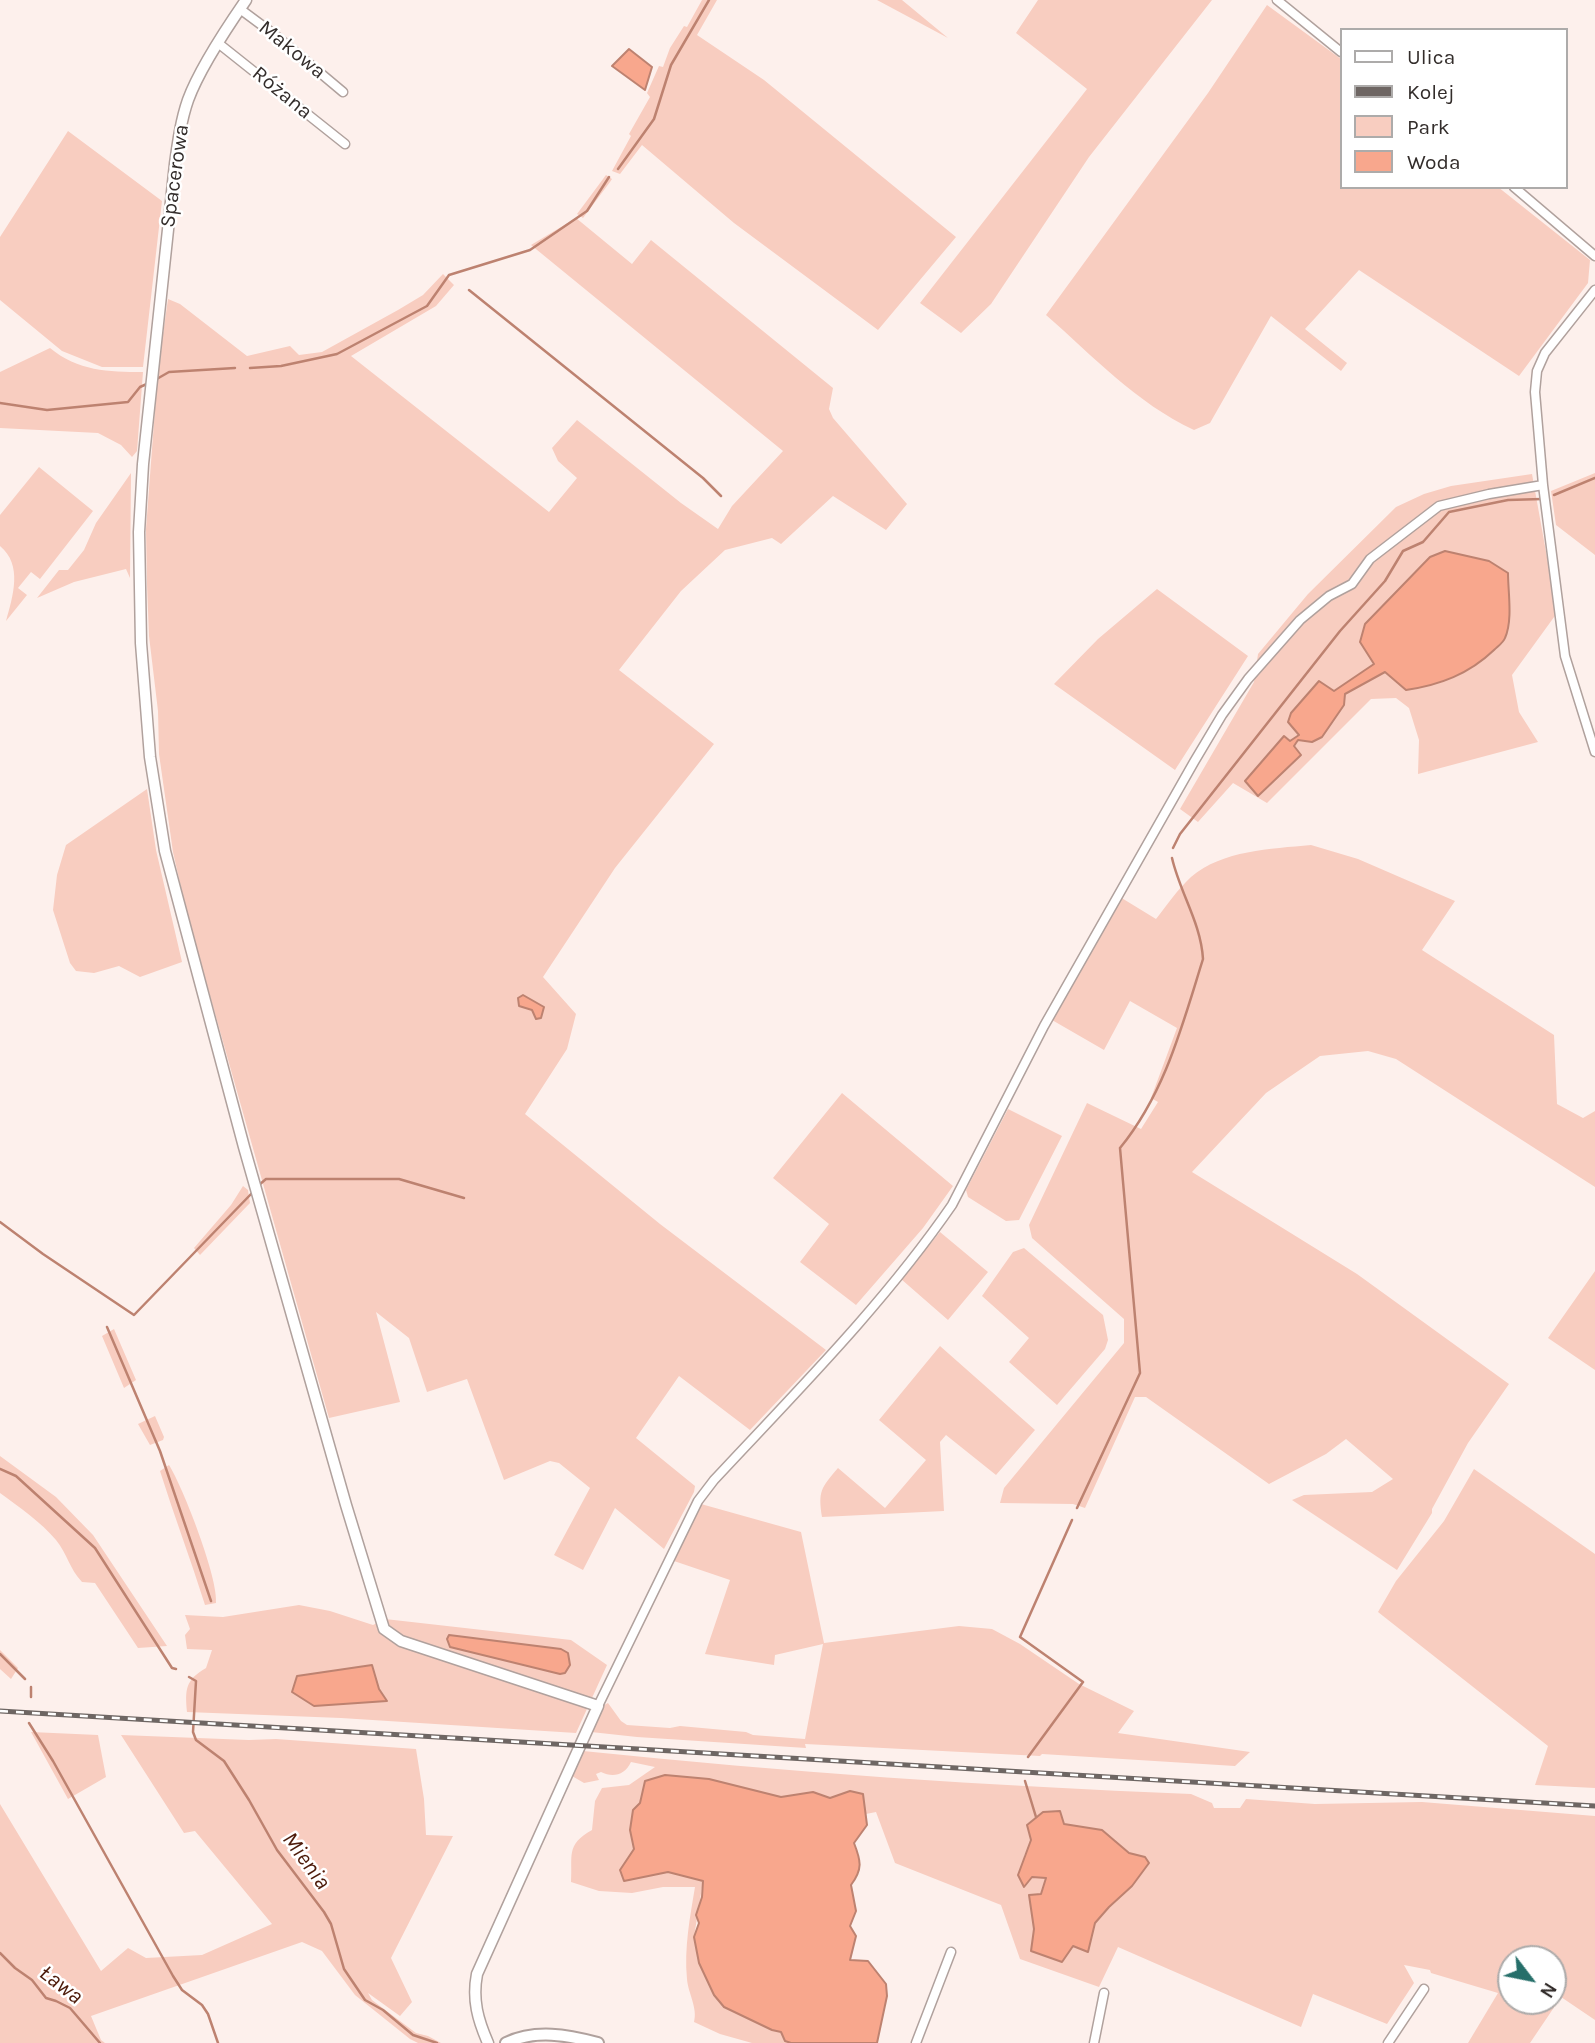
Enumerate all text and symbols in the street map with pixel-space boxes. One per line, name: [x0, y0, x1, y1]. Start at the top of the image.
street label: Makowa: [253, 15, 331, 85]
legend: [1340, 28, 1567, 189]
text: Ulica: [1407, 45, 1455, 69]
street label: Różana: [247, 61, 317, 125]
text: Kolej: [1407, 80, 1454, 104]
text: Park: [1407, 115, 1450, 139]
street label: Spacerowa: [155, 123, 195, 229]
text: Woda: [1407, 150, 1461, 174]
water label: Mienia: [276, 1827, 336, 1895]
north arrow: [1497, 1945, 1567, 2015]
water label: Ława: [34, 1959, 88, 2011]
text: N: [1535, 1978, 1561, 2002]

